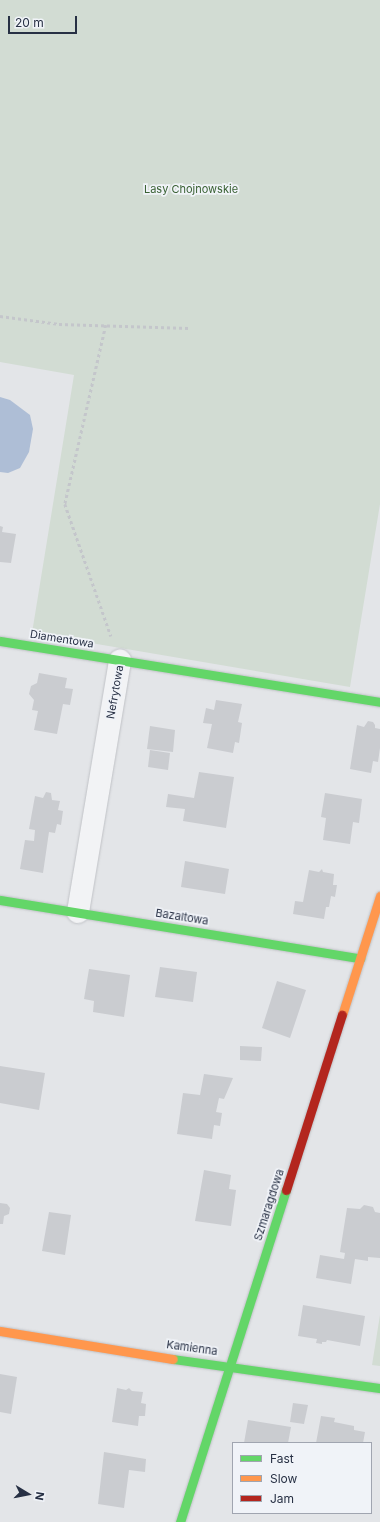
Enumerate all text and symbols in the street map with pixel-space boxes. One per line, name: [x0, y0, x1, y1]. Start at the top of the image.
scale bar: [10, 8, 79, 34]
text: 20 m: [15, 15, 44, 30]
park label: Lasy Chojnowskie: [144, 182, 238, 196]
street label: Diamentowa: [29, 627, 95, 651]
street label: Nefrytowa: [104, 664, 126, 720]
street label: Bazaltowa: [155, 906, 209, 928]
street label: Szmaragdowa: [251, 1168, 287, 1242]
street label: Kamienna: [166, 1338, 218, 1358]
legend: [232, 1442, 372, 1514]
text: Fast: [270, 1451, 294, 1466]
text: Slow: [270, 1471, 297, 1486]
north arrow: [8, 1474, 48, 1514]
text: N: [32, 1491, 47, 1501]
text: Jam: [270, 1491, 294, 1506]

